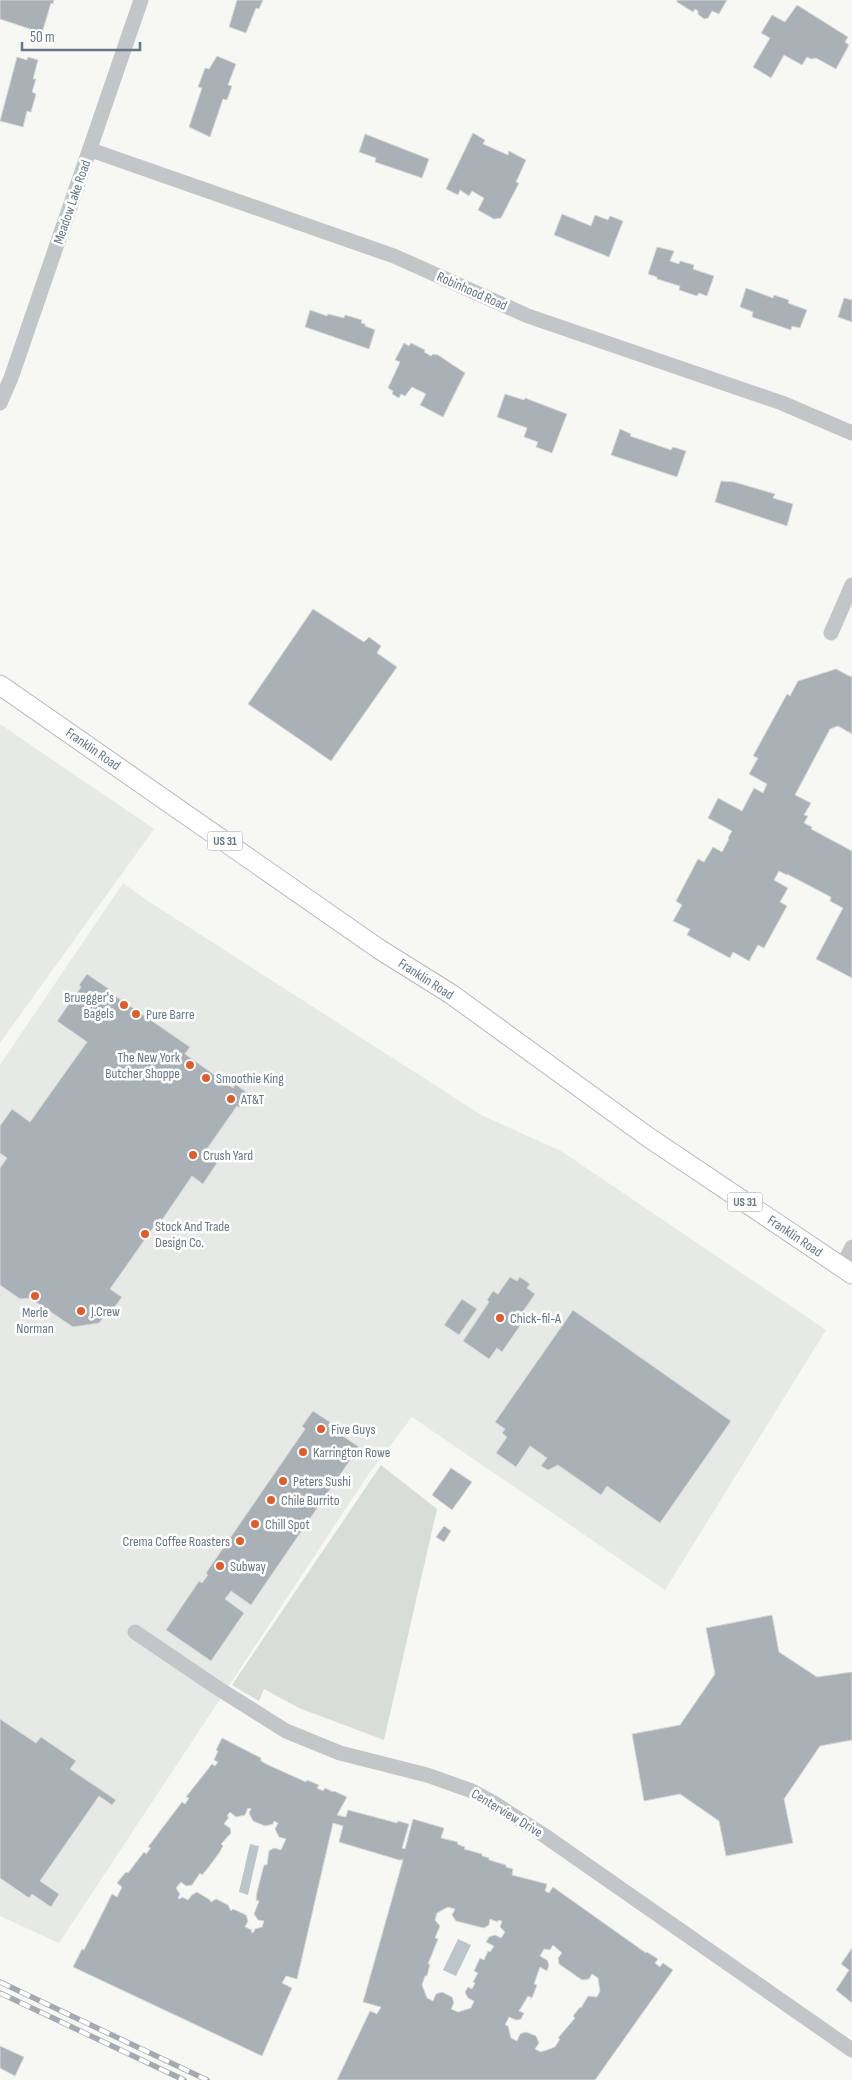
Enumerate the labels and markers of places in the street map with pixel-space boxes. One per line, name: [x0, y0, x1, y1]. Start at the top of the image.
place label: Bruegger's Bagels: [64, 989, 114, 1022]
marker: Bruegger's Bagels: [118, 999, 130, 1011]
place label: Pure Barre: [146, 1006, 195, 1023]
marker: Pure Barre: [130, 1008, 142, 1020]
place label: The New York Butcher Shoppe: [105, 1049, 181, 1082]
marker: The New York Butcher Shoppe: [184, 1059, 196, 1071]
place label: Smoothie King: [216, 1070, 284, 1087]
marker: Smoothie King: [200, 1072, 212, 1084]
place label: AT&T: [240, 1091, 264, 1108]
marker: AT&T: [225, 1093, 237, 1105]
place label: Crush Yard: [203, 1147, 253, 1164]
marker: Crush Yard: [187, 1149, 199, 1161]
place label: Stock And Trade Design Co.: [155, 1218, 230, 1251]
marker: Stock And Trade Design Co.: [139, 1228, 151, 1240]
marker: Merle Norman: [29, 1290, 41, 1302]
place label: J.Crew: [90, 1303, 120, 1320]
place label: Merle Norman: [16, 1304, 54, 1337]
marker: J.Crew: [75, 1305, 87, 1317]
place label: Chick-fil-A: [510, 1310, 562, 1327]
marker: Chick-fil-A: [494, 1312, 506, 1324]
place label: Five Guys: [331, 1421, 376, 1438]
marker: Five Guys: [315, 1423, 327, 1435]
place label: Karrington Rowe: [313, 1444, 390, 1461]
marker: Karrington Rowe: [297, 1446, 309, 1458]
place label: Peters Sushi: [293, 1473, 351, 1490]
marker: Peters Sushi: [277, 1475, 289, 1487]
place label: Chile Burrito: [281, 1492, 340, 1509]
marker: Chile Burrito: [265, 1494, 277, 1506]
place label: Chill Spot: [265, 1516, 310, 1533]
marker: Chill Spot: [249, 1518, 261, 1530]
place label: Crema Coffee Roasters: [122, 1533, 230, 1550]
marker: Crema Coffee Roasters: [234, 1535, 246, 1547]
place label: Subway: [230, 1558, 267, 1575]
marker: Subway: [214, 1560, 226, 1572]

